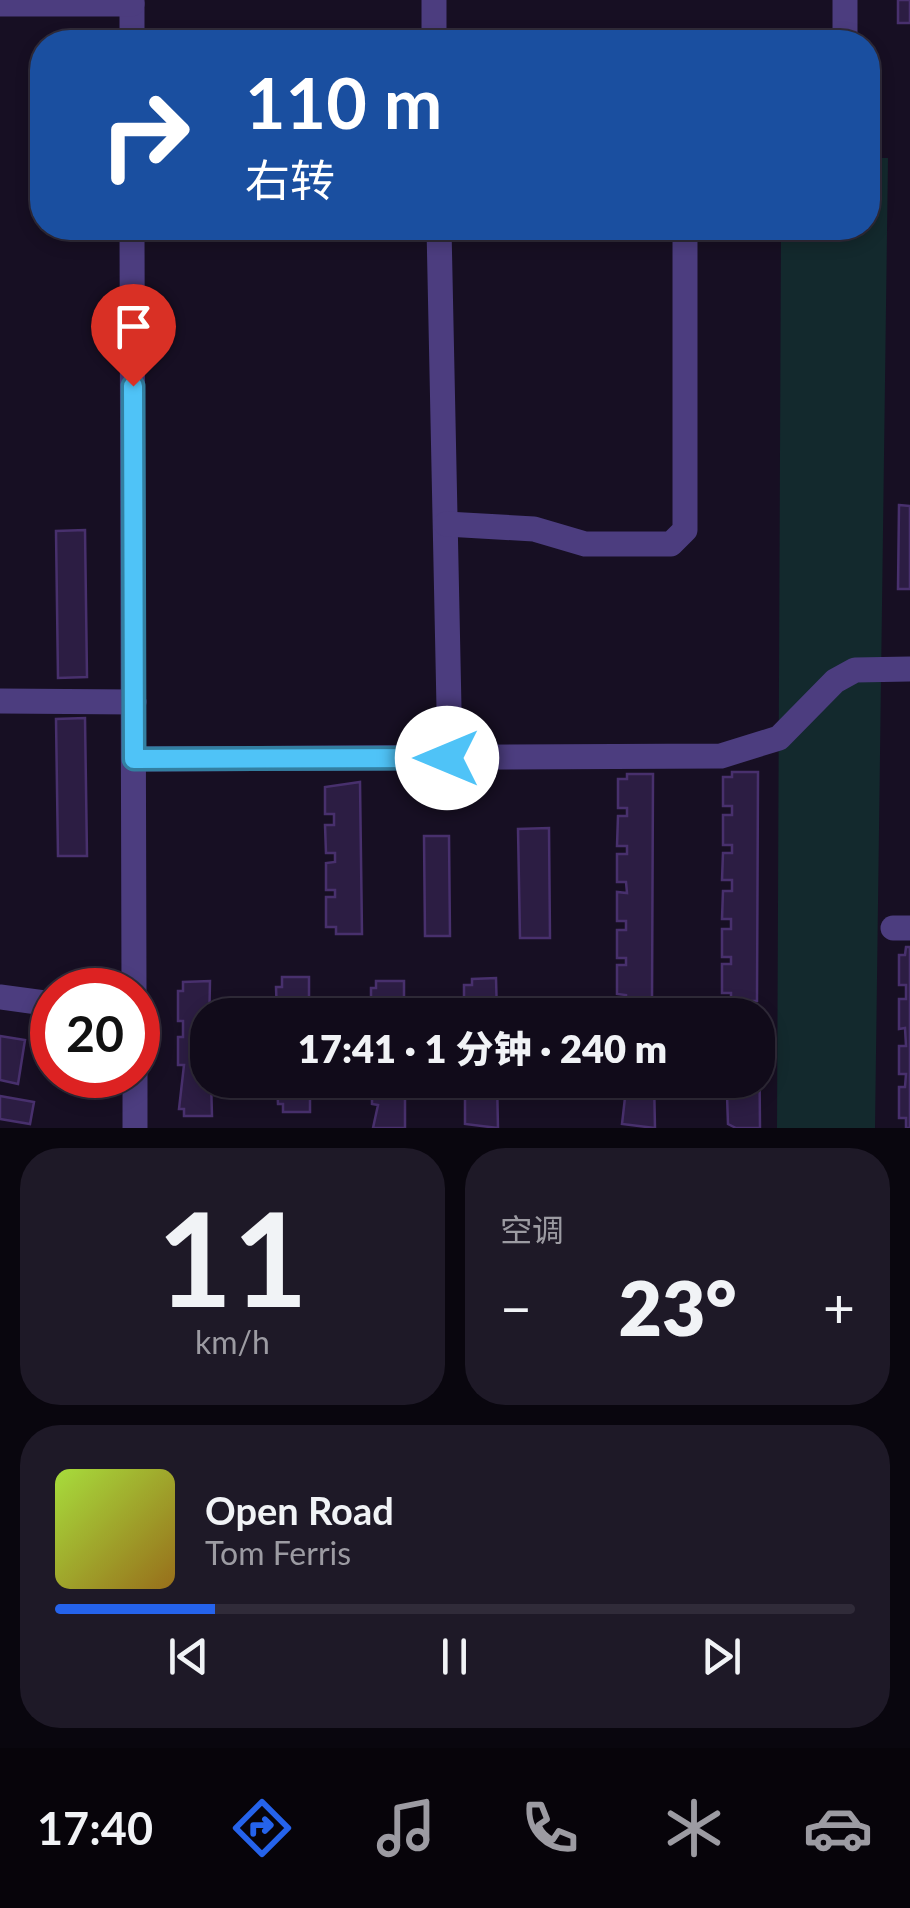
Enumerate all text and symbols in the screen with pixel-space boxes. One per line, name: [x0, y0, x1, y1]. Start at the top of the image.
text: 110 m: [245, 60, 442, 144]
icon: right: [80, 70, 210, 200]
text: 右转: [245, 153, 335, 207]
pin: [91, 284, 176, 387]
icon: arrive: [106, 299, 161, 354]
position arrow: [395, 706, 499, 810]
speed limit sign: 20: [30, 968, 160, 1098]
text: 17:41 · 1 分钟 · 240 m: [298, 1025, 667, 1071]
text: 11: [157, 1179, 308, 1335]
text: 空调: [500, 1210, 564, 1249]
text: 23°: [618, 1262, 737, 1352]
text: −: [500, 1274, 532, 1340]
text: +: [823, 1274, 855, 1340]
text: km/h: [195, 1322, 270, 1361]
text: Open Road: [205, 1487, 394, 1533]
text: Tom Ferris: [205, 1533, 351, 1572]
icon: previous: [161, 1629, 216, 1684]
icon: pause: [427, 1629, 482, 1684]
icon: next: [694, 1629, 749, 1684]
icon: directions: [227, 1793, 297, 1863]
icon: music: [371, 1793, 441, 1863]
icon: phone: [515, 1793, 585, 1863]
icon: climate: [659, 1793, 729, 1863]
icon: car: [803, 1793, 873, 1863]
text: 17:40: [37, 1801, 153, 1855]

